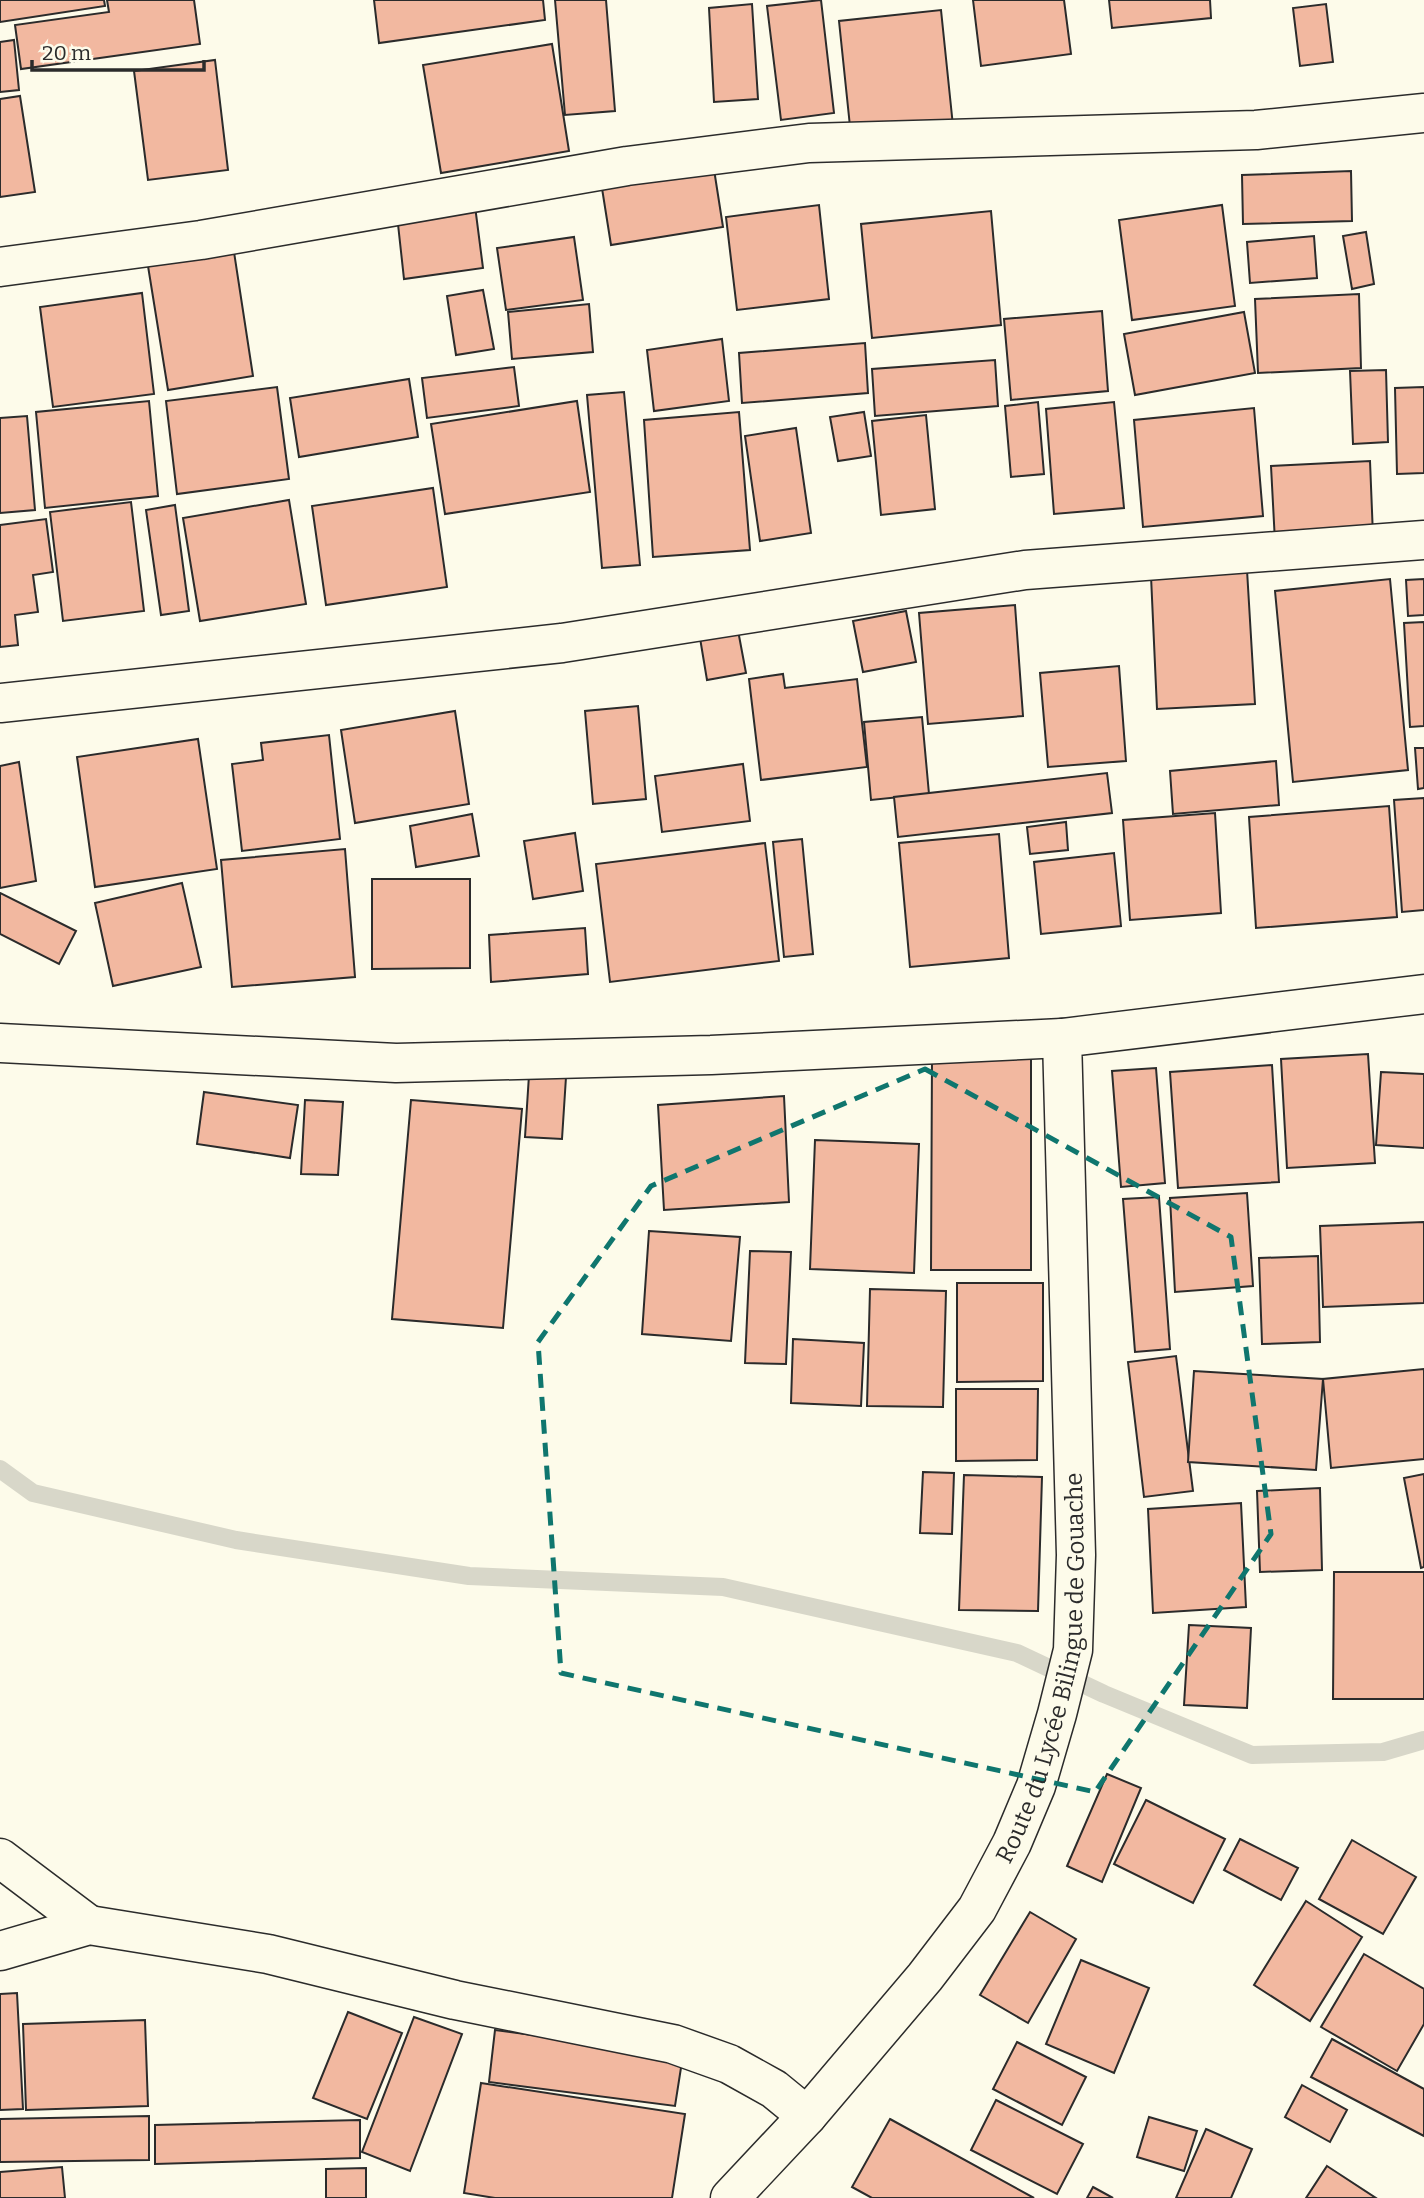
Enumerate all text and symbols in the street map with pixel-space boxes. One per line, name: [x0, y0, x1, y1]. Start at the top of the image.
scale bar: [32, 28, 203, 72]
text: 20 m: [42, 40, 91, 66]
street label: Route du Lycée Bilingue de Gouache: [990, 1472, 1090, 1868]

